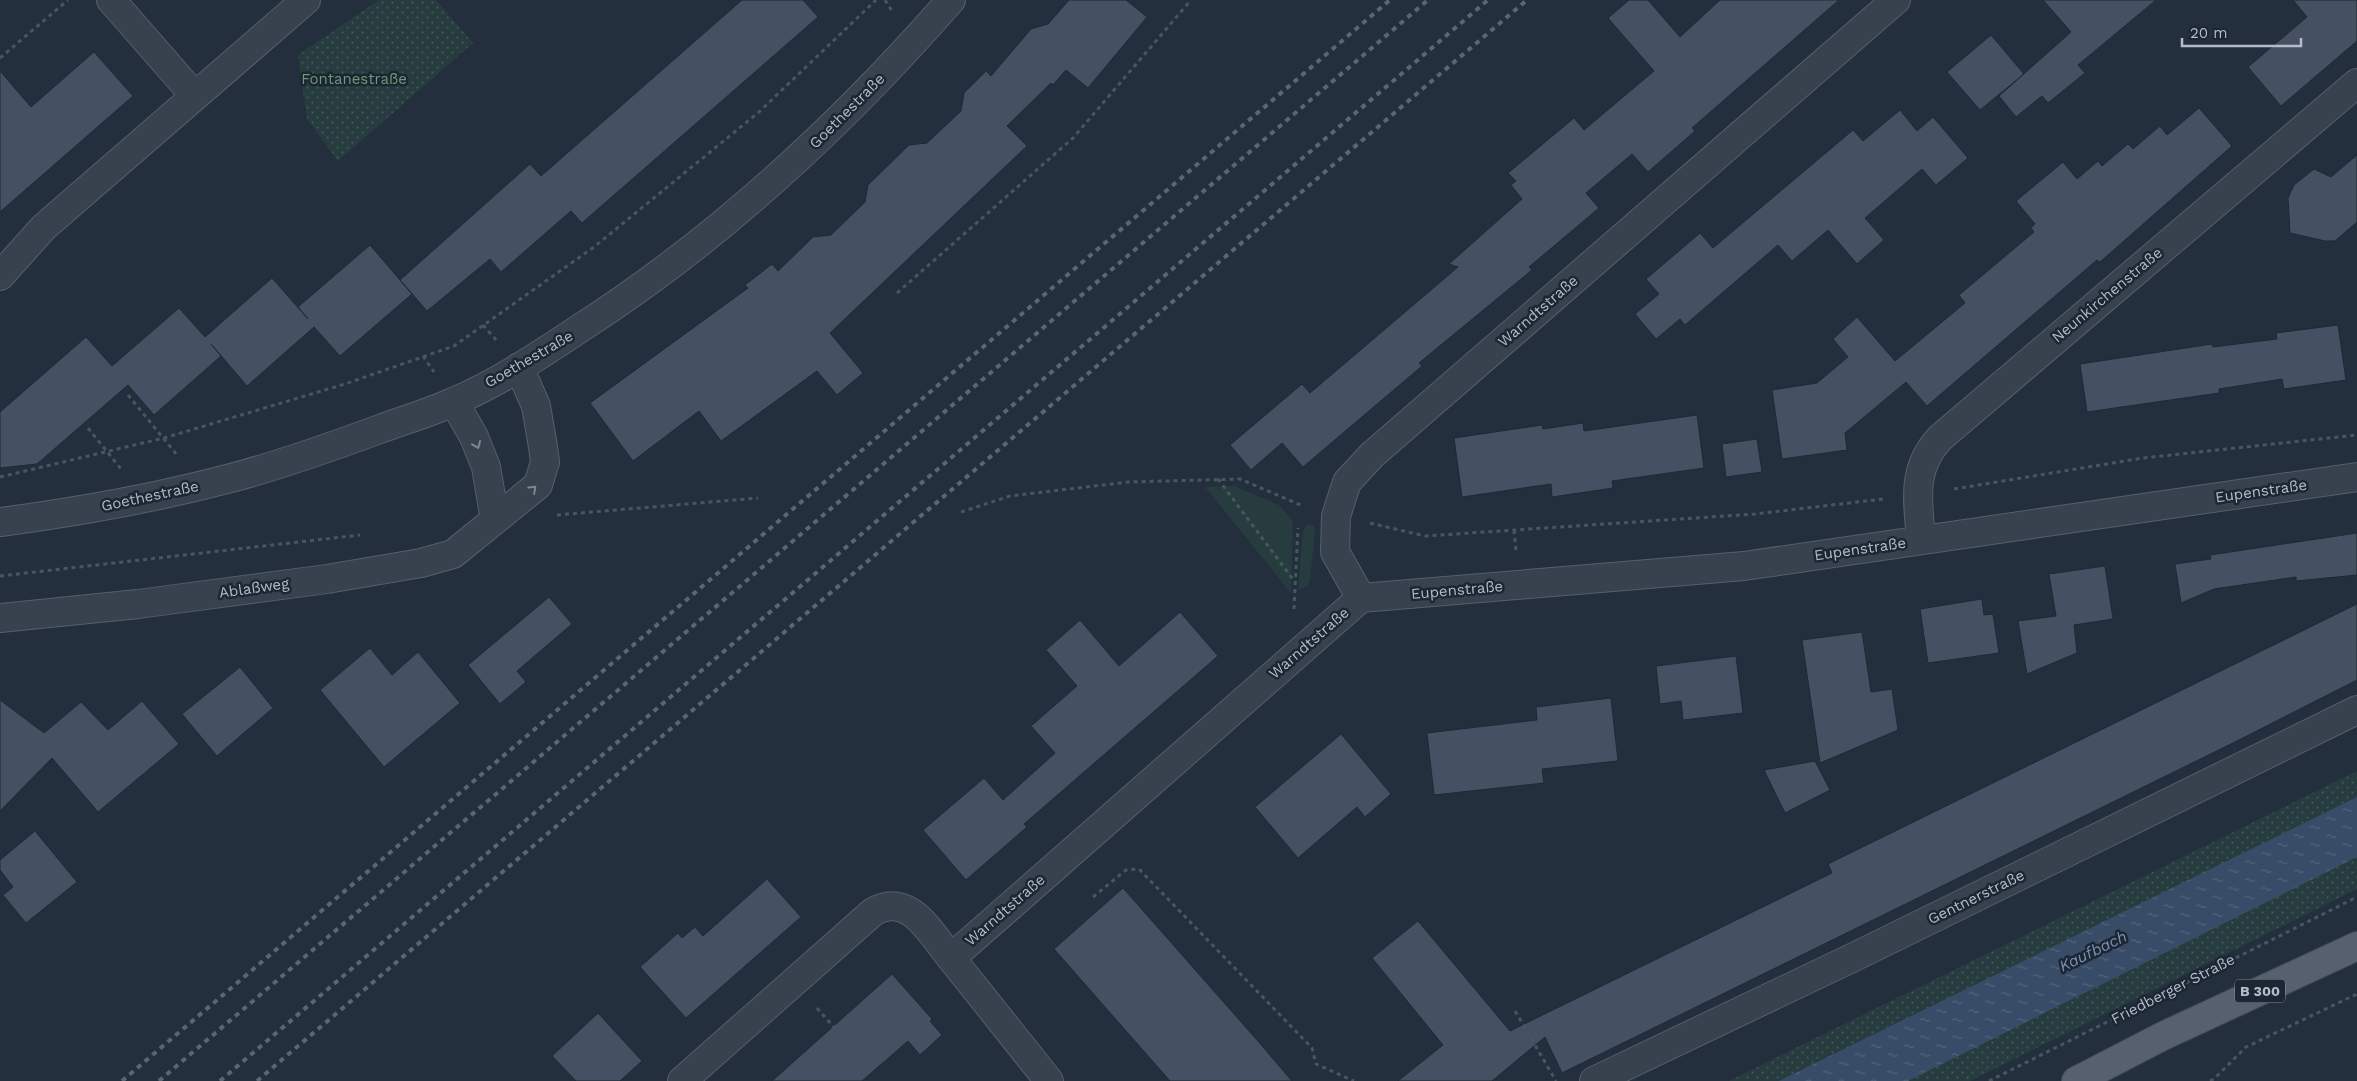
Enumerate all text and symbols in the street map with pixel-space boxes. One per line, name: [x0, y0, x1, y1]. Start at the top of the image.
scale bar: [2182, 15, 2301, 47]
text: 20 m: [2190, 24, 2228, 42]
park label: Fontanestraße: [301, 70, 407, 88]
street label: Goethestraße: [806, 70, 888, 152]
street label: Neunkirchenstraße: [2048, 244, 2166, 346]
street label: Warndtstraße: [1494, 271, 1582, 351]
street label: Goethestraße: [482, 326, 576, 392]
one-way arrow: [471, 440, 482, 449]
street label: Eupenstraße: [2214, 476, 2308, 506]
street label: Goethestraße: [100, 477, 200, 515]
one-way arrow: [527, 486, 536, 495]
street label: Eupenstraße: [1813, 534, 1907, 564]
street label: Ablaßweg: [218, 574, 290, 602]
street label: Eupenstraße: [1410, 577, 1504, 603]
street label: Warndtstraße: [1265, 603, 1353, 683]
street label: Gentnerstraße: [1925, 866, 2027, 928]
street label: Warndtstraße: [961, 870, 1049, 950]
water label: Kaufbach: [2056, 926, 2130, 976]
street label: Friedberger Straße: [2108, 950, 2238, 1028]
road number: B 300: [2235, 979, 2285, 1002]

